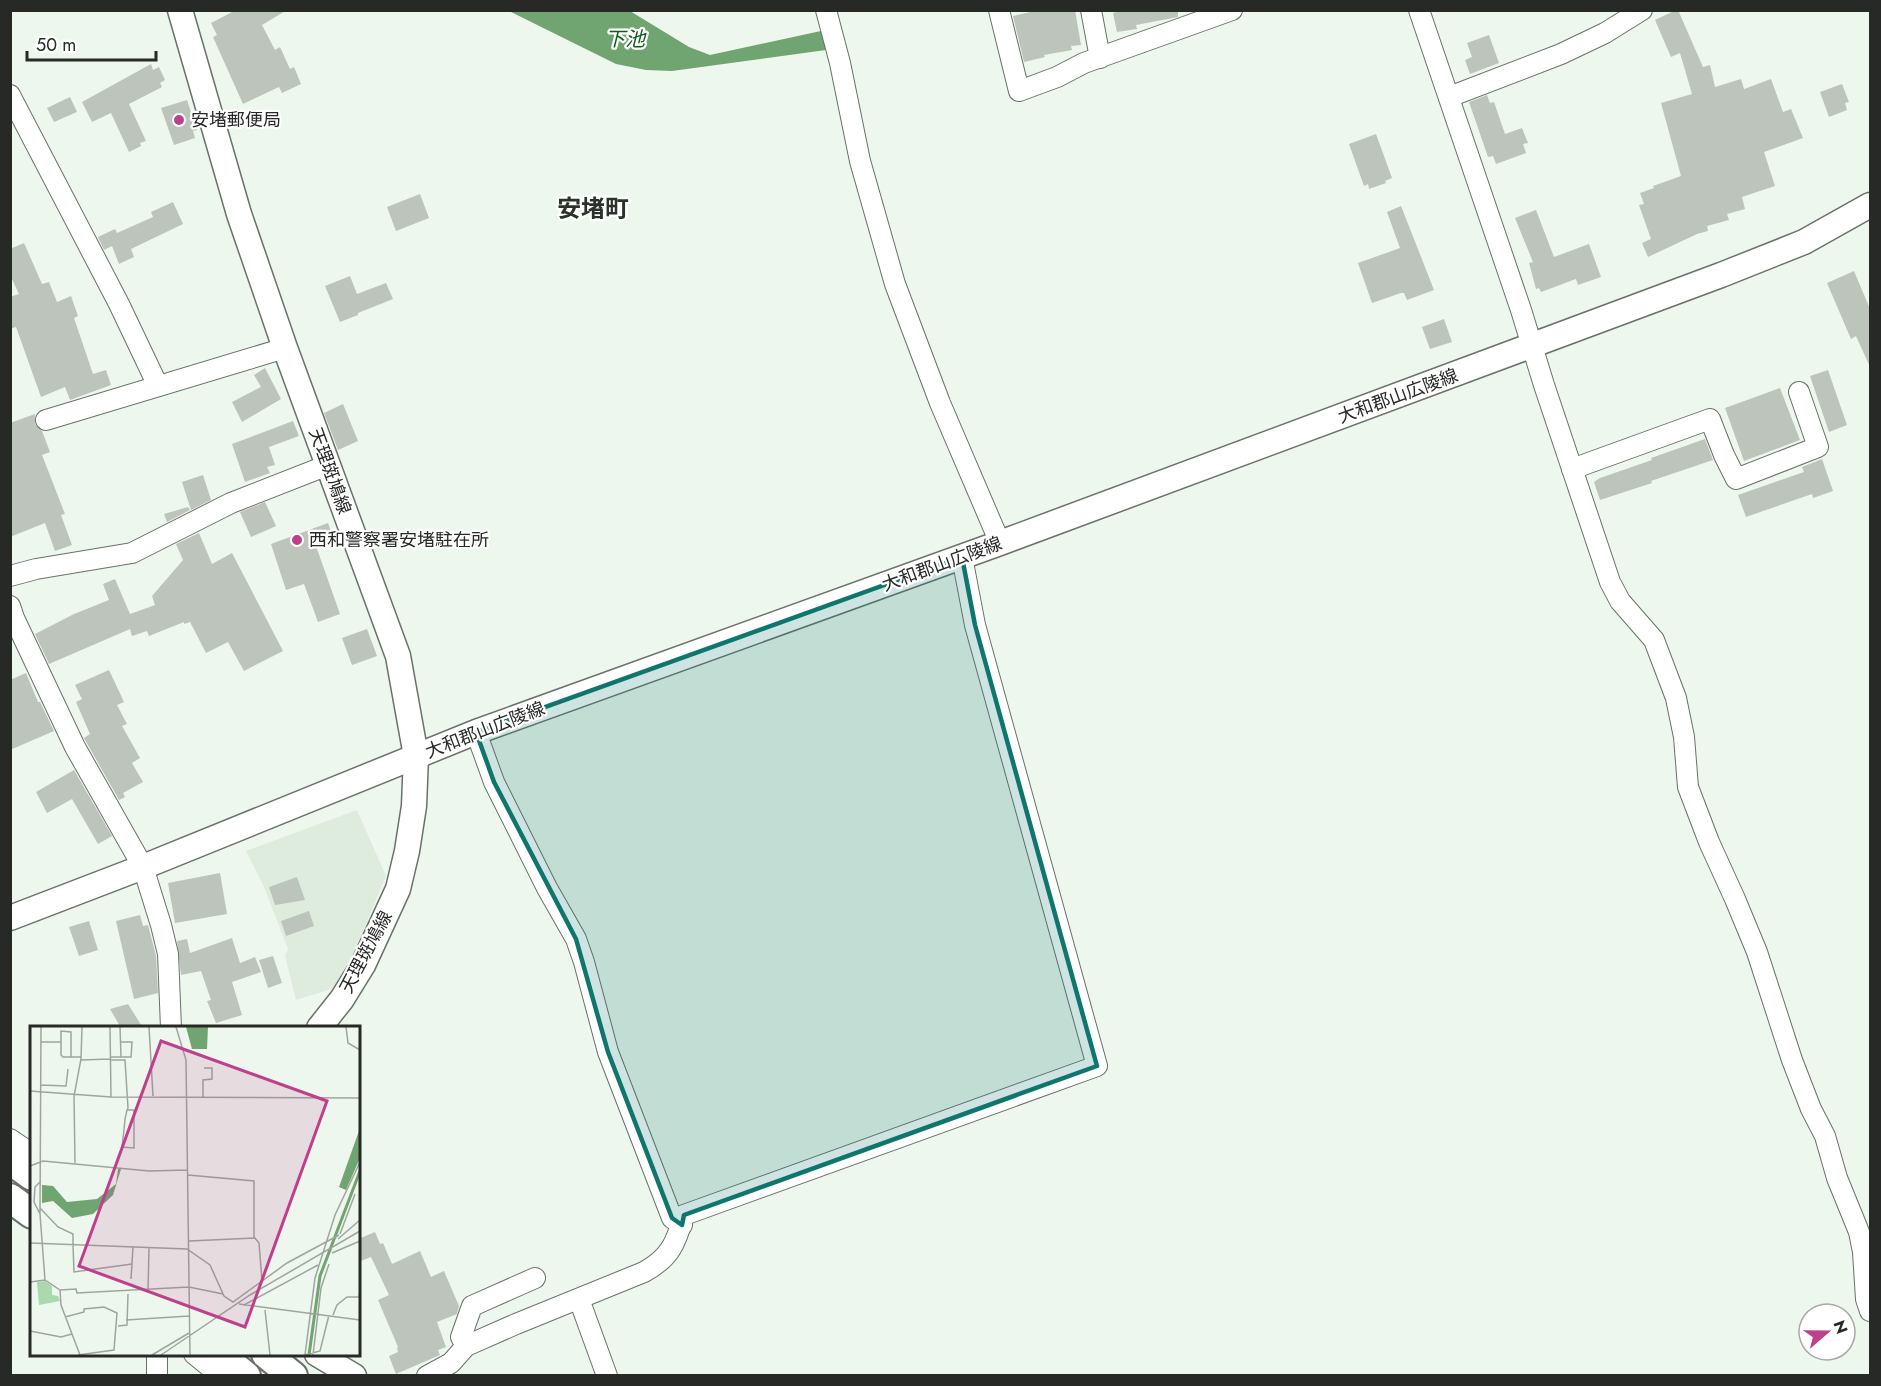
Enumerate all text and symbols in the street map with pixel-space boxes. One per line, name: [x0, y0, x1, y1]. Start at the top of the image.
scale bar: [27, 24, 156, 62]
water label: 下池: [605, 25, 647, 54]
text: 50 m: [36, 32, 76, 58]
place label: 安堵郵便局: [191, 107, 281, 133]
marker: 安堵郵便局: [172, 113, 186, 127]
district label: 安堵町: [557, 191, 629, 226]
street label: 大和郡山広陵線: [1334, 362, 1462, 430]
street label: 天理斑鳩線: [302, 424, 358, 518]
place label: 西和警察署安堵駐在所: [309, 527, 489, 553]
street label: 大和郡山広陵線: [878, 530, 1006, 598]
marker: 西和警察署安堵駐在所: [290, 533, 304, 547]
street label: 大和郡山広陵線: [422, 695, 548, 765]
street label: 天理斑鳩線: [333, 906, 399, 998]
inset map: [30, 1026, 360, 1356]
north arrow: [1797, 1302, 1857, 1362]
text: N: [1828, 1317, 1854, 1337]

